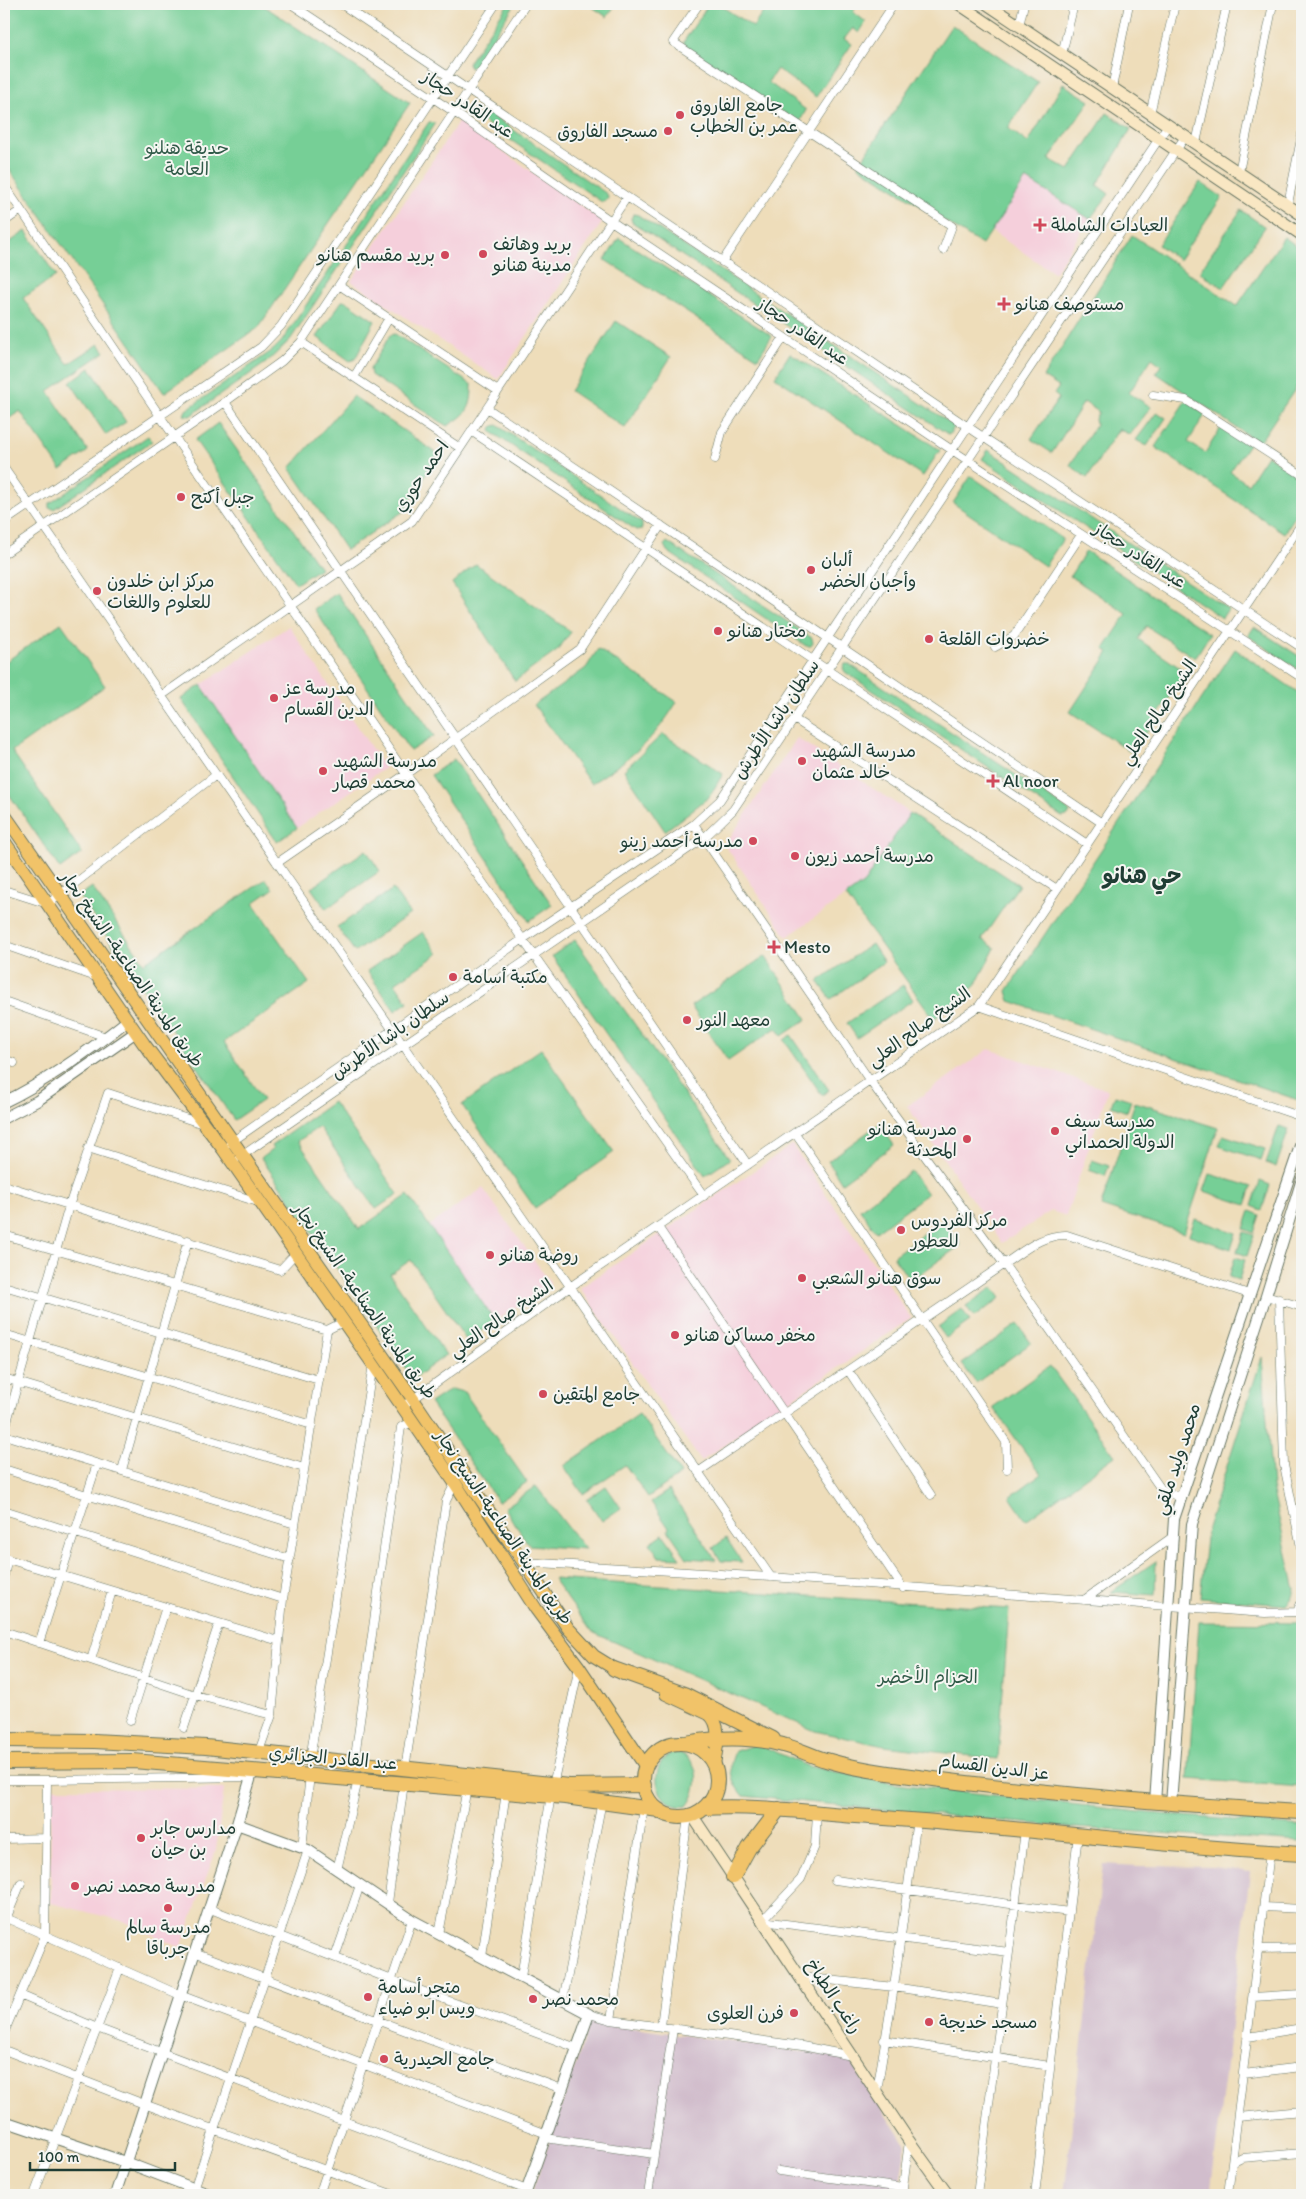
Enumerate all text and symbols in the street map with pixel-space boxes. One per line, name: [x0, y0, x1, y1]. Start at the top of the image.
street label: عبد القادر حجاز: [416, 64, 518, 143]
place label: جامع الفاروق عمر بن الخطاب: [690, 94, 798, 137]
marker: جامع الفاروق عمر بن الخطاب: [674, 109, 686, 121]
place label: مسجد الفاروق: [557, 120, 658, 142]
marker: مسجد الفاروق: [662, 125, 674, 137]
park label: حديقة هنلنو العامة: [144, 137, 229, 180]
place label: العيادات الشاملة: [1051, 214, 1168, 236]
marker: العيادات الشاملة: [1033, 218, 1047, 232]
place label: بريد وهاتف مدينة هنانو: [491, 233, 572, 276]
place label: بريد مقسم هنانو: [315, 244, 435, 269]
marker: بريد وهاتف مدينة هنانو: [477, 248, 489, 260]
marker: بريد مقسم هنانو: [439, 249, 451, 261]
street label: عبد القادر حجاز: [751, 291, 853, 370]
place label: مستوصف هنانو: [1013, 293, 1124, 315]
marker: مستوصف هنانو: [997, 297, 1011, 311]
street label: احمد حوري: [388, 436, 455, 517]
place label: جبل أكتح: [191, 486, 255, 509]
marker: جبل أكتح: [175, 491, 187, 503]
street label: عبد القادر حجاز: [1088, 516, 1190, 593]
place label: ألبان وأجبان الخضر: [819, 549, 916, 592]
marker: ألبان وأجبان الخضر: [805, 564, 817, 576]
place label: مركز ابن خلدون للعلوم واللغات: [107, 570, 214, 616]
marker: مركز ابن خلدون للعلوم واللغات: [91, 585, 103, 597]
place label: مختار هنانو: [726, 620, 806, 642]
marker: مختار هنانو: [712, 625, 724, 637]
place label: خضروات القلعة: [939, 628, 1050, 650]
marker: خضروات القلعة: [923, 633, 935, 645]
street label: سلطان باشا الأطرش: [727, 654, 824, 783]
street label: الشيخ صالح العلي: [1115, 655, 1206, 772]
place label: مدرسة عز الدين القسام: [282, 677, 374, 723]
marker: مدرسة عز الدين القسام: [268, 692, 280, 704]
place label: مدرسة الشهيد خالد عثمان: [812, 740, 916, 783]
place label: مدرسة الشهيد محمد قصار: [331, 750, 437, 793]
marker: مدرسة الشهيد خالد عثمان: [796, 755, 808, 767]
marker: مدرسة الشهيد محمد قصار: [317, 765, 329, 777]
place label: Al noor: [1003, 770, 1060, 792]
marker: Al noor: [987, 775, 999, 787]
place label: مدرسة أحمد زينو: [619, 830, 743, 853]
marker: مدرسة أحمد زينو: [747, 835, 759, 847]
place label: مدرسة أحمد زيون: [805, 845, 934, 867]
marker: مدرسة أحمد زيون: [789, 850, 801, 862]
district label: حي هنانو: [1101, 862, 1181, 895]
street label: طريق المدينة الصناعية- الشيخ نجار: [54, 865, 208, 1072]
place label: Mesto: [784, 936, 831, 958]
marker: Mesto: [768, 941, 780, 953]
place label: مكتبة أسامة: [463, 966, 548, 988]
marker: مكتبة أسامة: [447, 971, 459, 983]
street label: الشيخ صالح العلي: [863, 982, 978, 1076]
street label: سلطان باشا الأطرش: [326, 985, 453, 1084]
place label: معهد النور: [695, 1009, 770, 1032]
marker: معهد النور: [681, 1014, 693, 1026]
place label: مدرسة سيف الدولة الحمداني: [1065, 1110, 1175, 1158]
place label: مدرسة هنانو المحدثة: [866, 1118, 957, 1161]
marker: مدرسة سيف الدولة الحمداني: [1049, 1125, 1061, 1137]
marker: مدرسة هنانو المحدثة: [961, 1133, 973, 1145]
street label: طريق المدينة الصناعية- الشيخ نجار: [287, 1197, 441, 1404]
place label: مركز الفردوس للعطور: [909, 1209, 1007, 1252]
marker: مركز الفردوس للعطور: [895, 1224, 907, 1236]
place label: روضة هنانو: [498, 1244, 579, 1266]
marker: روضة هنانو: [484, 1249, 496, 1261]
place label: سوق هنانو الشعبي: [812, 1267, 942, 1294]
marker: سوق هنانو الشعبي: [796, 1272, 808, 1284]
street label: الشيخ صالح العلي: [445, 1274, 560, 1366]
place label: مخفر مساكن هنانو: [683, 1324, 816, 1346]
marker: مخفر مساكن هنانو: [669, 1329, 681, 1341]
place label: جامع المتقين: [553, 1383, 640, 1407]
marker: جامع المتقين: [537, 1388, 549, 1400]
street label: محمد وليد ملقي: [1149, 1400, 1210, 1519]
street label: طريق المدينة الصناعية-الشيخ نجار: [428, 1423, 578, 1629]
park label: الحزام الأخضر: [876, 1665, 978, 1691]
street label: عبد القادر الجزائري: [268, 1741, 398, 1777]
street label: عز الدين القسام: [937, 1749, 1050, 1788]
place label: مدارس جابر بن حيان: [149, 1817, 236, 1860]
marker: مدارس جابر بن حيان: [135, 1832, 147, 1844]
place label: مدرسة محمد نصر: [83, 1875, 215, 1897]
marker: مدرسة محمد نصر: [69, 1880, 81, 1892]
marker: مدرسة سالم جرباقا: [162, 1902, 174, 1914]
place label: مدرسة سالم جرباقا: [125, 1916, 211, 1959]
street label: راغب الطباخ: [800, 1955, 867, 2038]
place label: متجر أسامة ويس ابو ضياء: [378, 1976, 475, 2019]
place label: محمد نصر: [541, 1988, 619, 2010]
marker: متجر أسامة ويس ابو ضياء: [362, 1991, 374, 2003]
marker: محمد نصر: [527, 1993, 539, 2005]
place label: فرن العلوى: [707, 2002, 784, 2025]
marker: فرن العلوى: [788, 2007, 800, 2019]
place label: مسجد خديجة: [939, 2011, 1037, 2033]
marker: مسجد خديجة: [923, 2016, 935, 2028]
place label: جامع الحيدرية: [394, 2048, 495, 2072]
marker: جامع الحيدرية: [378, 2053, 390, 2065]
scale bar: [30, 2139, 175, 2171]
text: 100 m: [38, 2148, 80, 2166]

